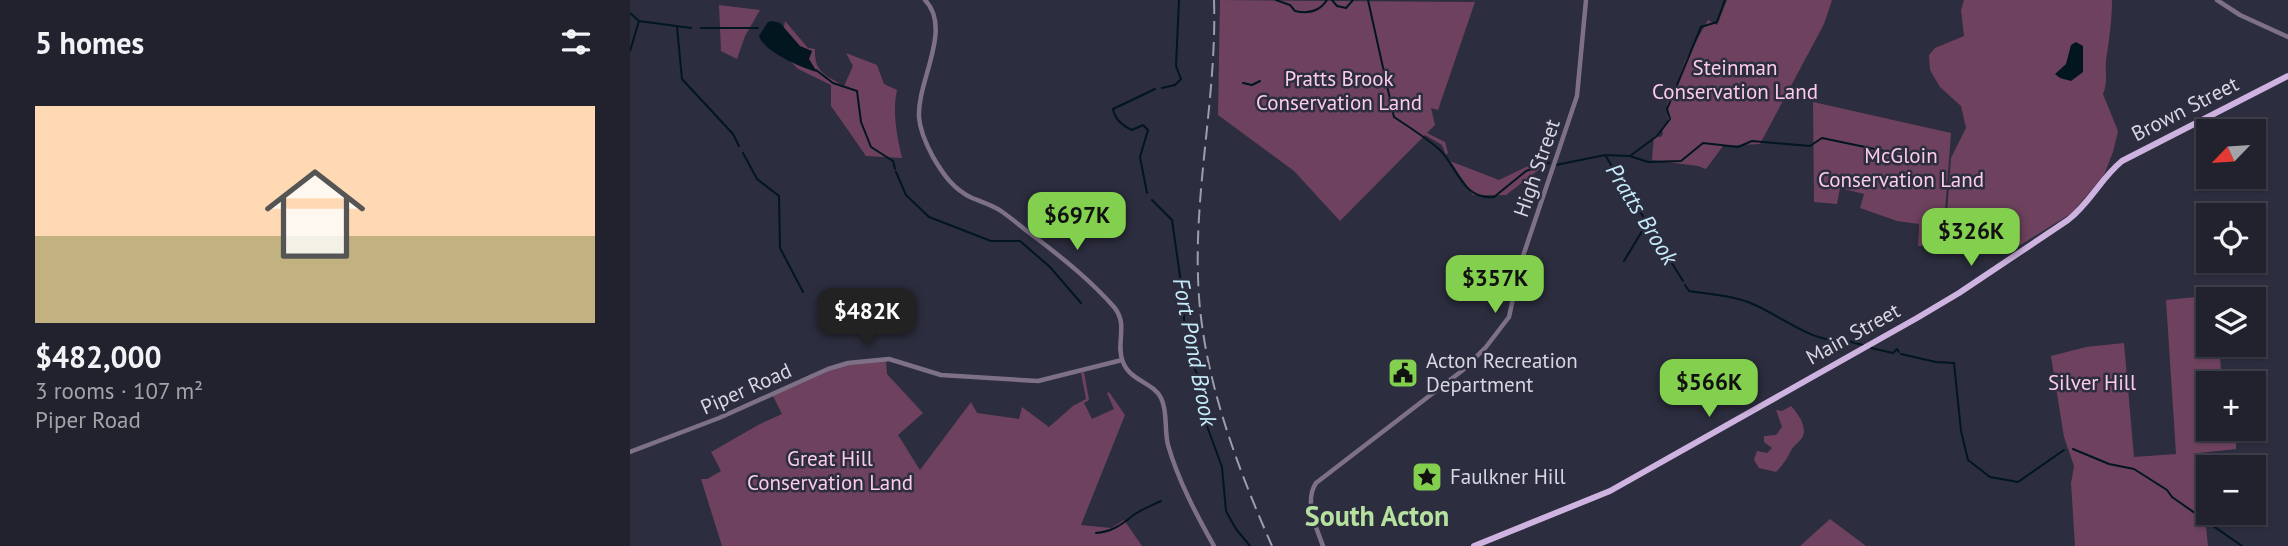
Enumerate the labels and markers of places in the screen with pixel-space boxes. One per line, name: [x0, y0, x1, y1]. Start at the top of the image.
pin: $697K: [1028, 192, 1126, 252]
pin: $326K: [1922, 208, 2020, 268]
pin: $357K: [1446, 256, 1544, 315]
pin: $482K: [818, 288, 916, 348]
place label: Acton Recreation Department: [1426, 347, 1578, 398]
public building icon: Acton Recreation Department: [1386, 356, 1420, 390]
pin: $566K: [1660, 360, 1758, 419]
place icon: Faulkner Hill: [1410, 460, 1444, 494]
place label: Faulkner Hill: [1450, 463, 1566, 490]

